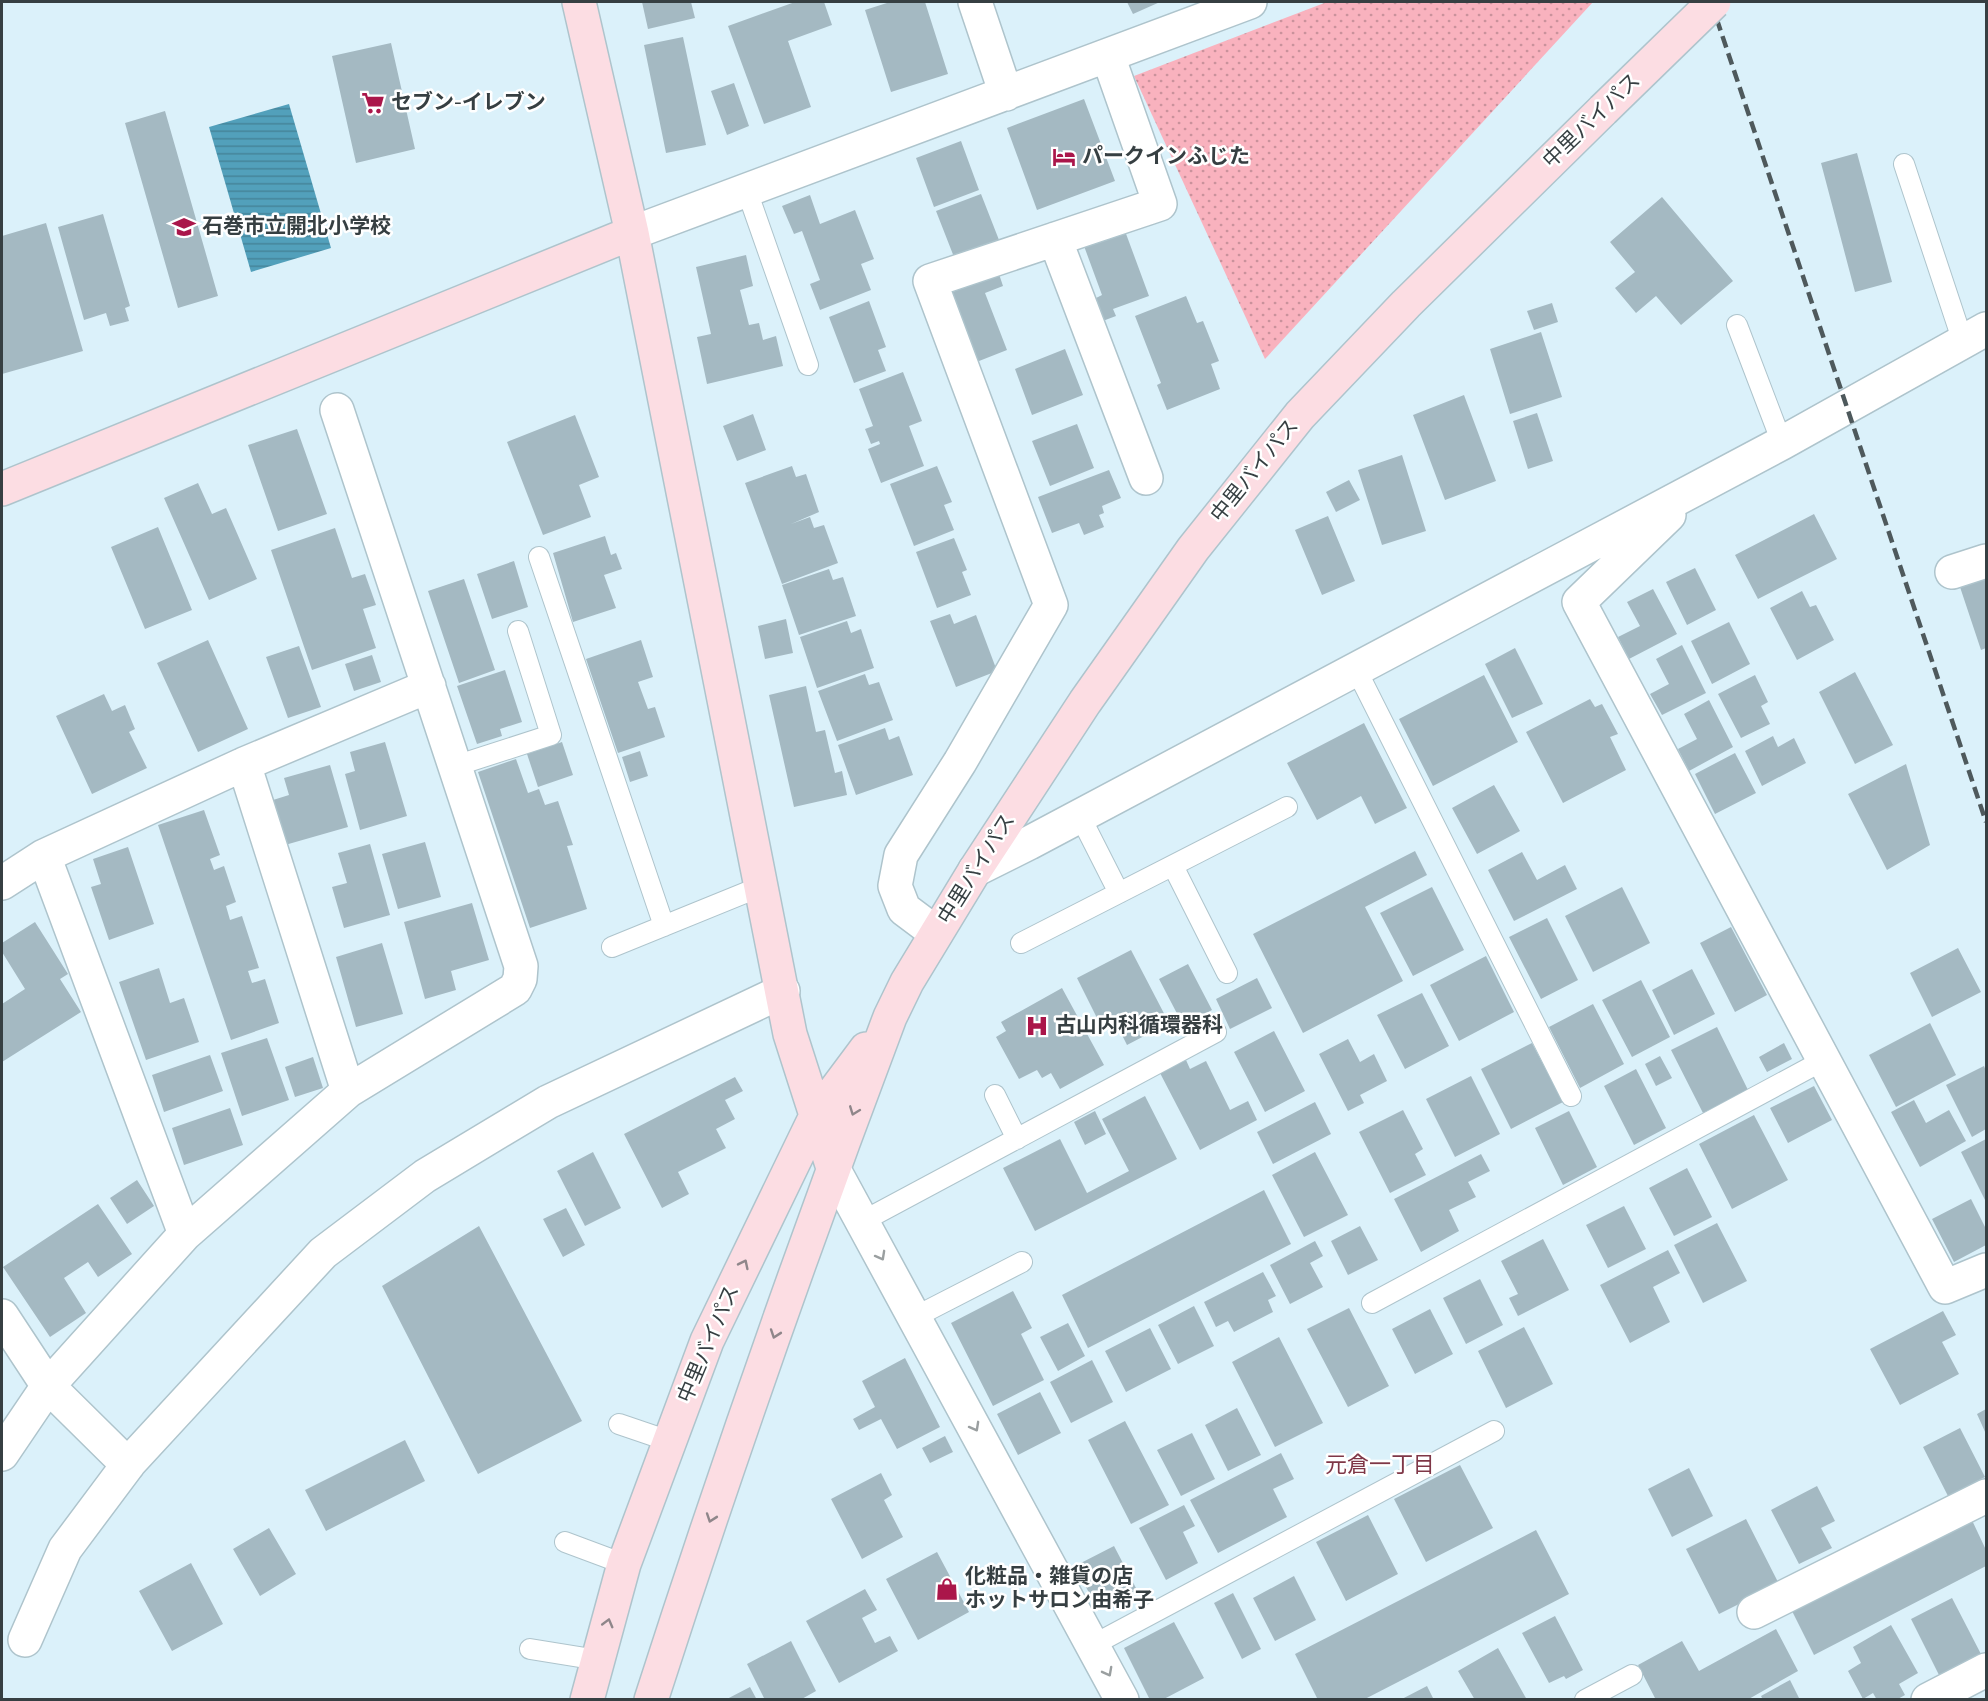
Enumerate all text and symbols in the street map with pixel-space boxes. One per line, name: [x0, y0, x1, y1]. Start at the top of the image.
street label: 中里バイパス: [1536, 66, 1648, 176]
place label: セブン-イレブン: [391, 87, 546, 119]
supermarket icon: セブン-イレブン: [360, 90, 386, 116]
place label: パークインふじた: [1082, 141, 1250, 173]
hotel icon: パークインふじた: [1051, 144, 1077, 170]
place label: 石巻市立開北小学校: [202, 211, 391, 243]
school or university icon: 石巻市立開北小学校: [171, 214, 197, 240]
street label: 中里バイパス: [1203, 412, 1307, 530]
street label: 中里バイパス: [930, 807, 1024, 931]
place label: 古山内科循環器科: [1055, 1010, 1223, 1042]
hospital icon: 古山内科循環器科: [1024, 1013, 1050, 1039]
one-way arrow: [849, 1105, 862, 1115]
one-way arrow: [874, 1250, 886, 1260]
one-way arrow: [736, 1260, 748, 1271]
street label: 中里バイパス: [670, 1280, 748, 1408]
one-way arrow: [769, 1328, 782, 1339]
one-way arrow: [968, 1421, 979, 1431]
district label: 元倉一丁目: [1325, 1449, 1435, 1482]
one-way arrow: [706, 1512, 719, 1523]
place label: 化粧品・雑貨の店 ホットサロン由希子: [965, 1561, 1154, 1617]
shop icon: 化粧品・雑貨の店 ホットサロン由希子: [934, 1576, 960, 1602]
one-way arrow: [601, 1618, 613, 1629]
one-way arrow: [1101, 1666, 1112, 1677]

